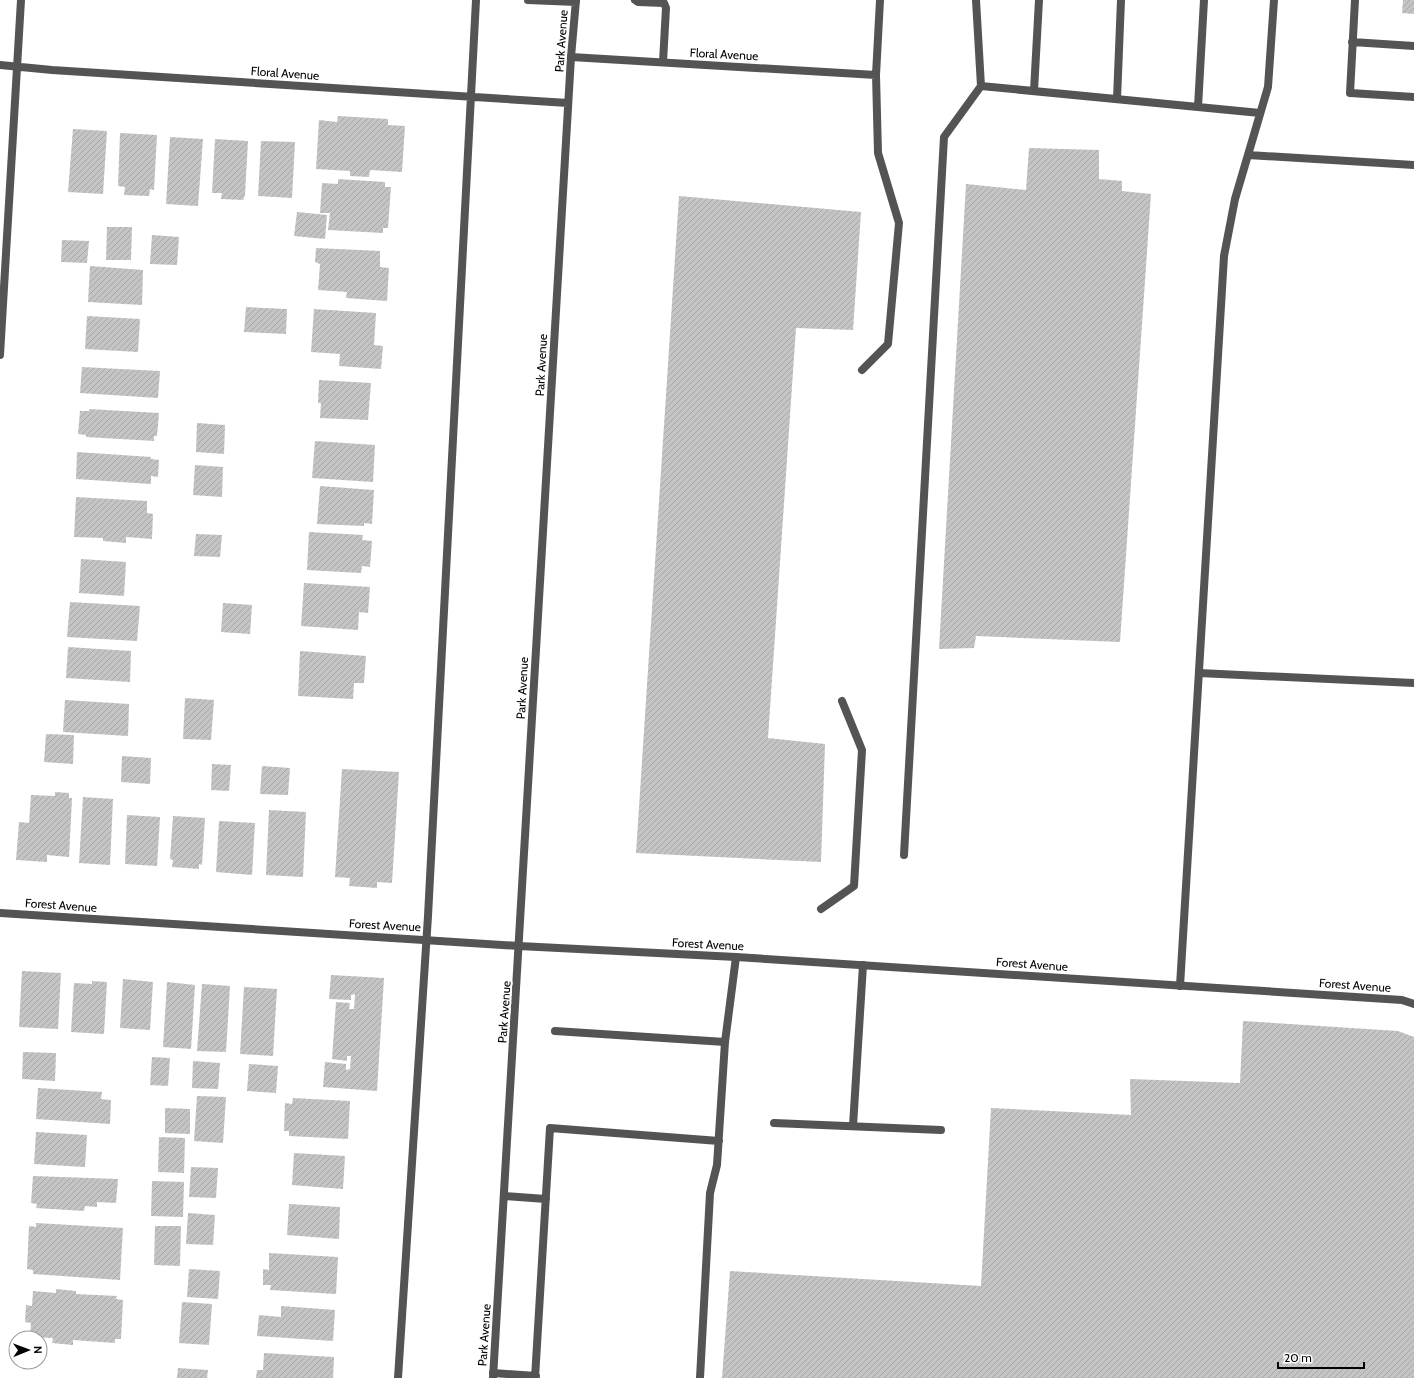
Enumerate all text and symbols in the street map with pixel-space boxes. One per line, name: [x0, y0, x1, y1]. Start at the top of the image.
street label: Park Avenue: [551, 9, 571, 73]
street label: Floral Avenue: [689, 45, 759, 63]
street label: Floral Avenue: [250, 63, 320, 83]
street label: Park Avenue: [532, 333, 550, 397]
street label: Park Avenue: [513, 656, 531, 720]
street label: Forest Avenue: [25, 895, 97, 915]
street label: Forest Avenue: [349, 916, 421, 934]
street label: Forest Avenue: [672, 935, 744, 953]
street label: Forest Avenue: [996, 954, 1068, 974]
street label: Forest Avenue: [1319, 975, 1391, 995]
street label: Park Avenue: [494, 980, 514, 1044]
street label: Park Avenue: [474, 1303, 494, 1367]
north arrow: [8, 1330, 48, 1370]
scale bar: [1278, 1344, 1364, 1370]
text: N: [31, 1346, 45, 1354]
text: 20 m: [1284, 1350, 1312, 1365]

